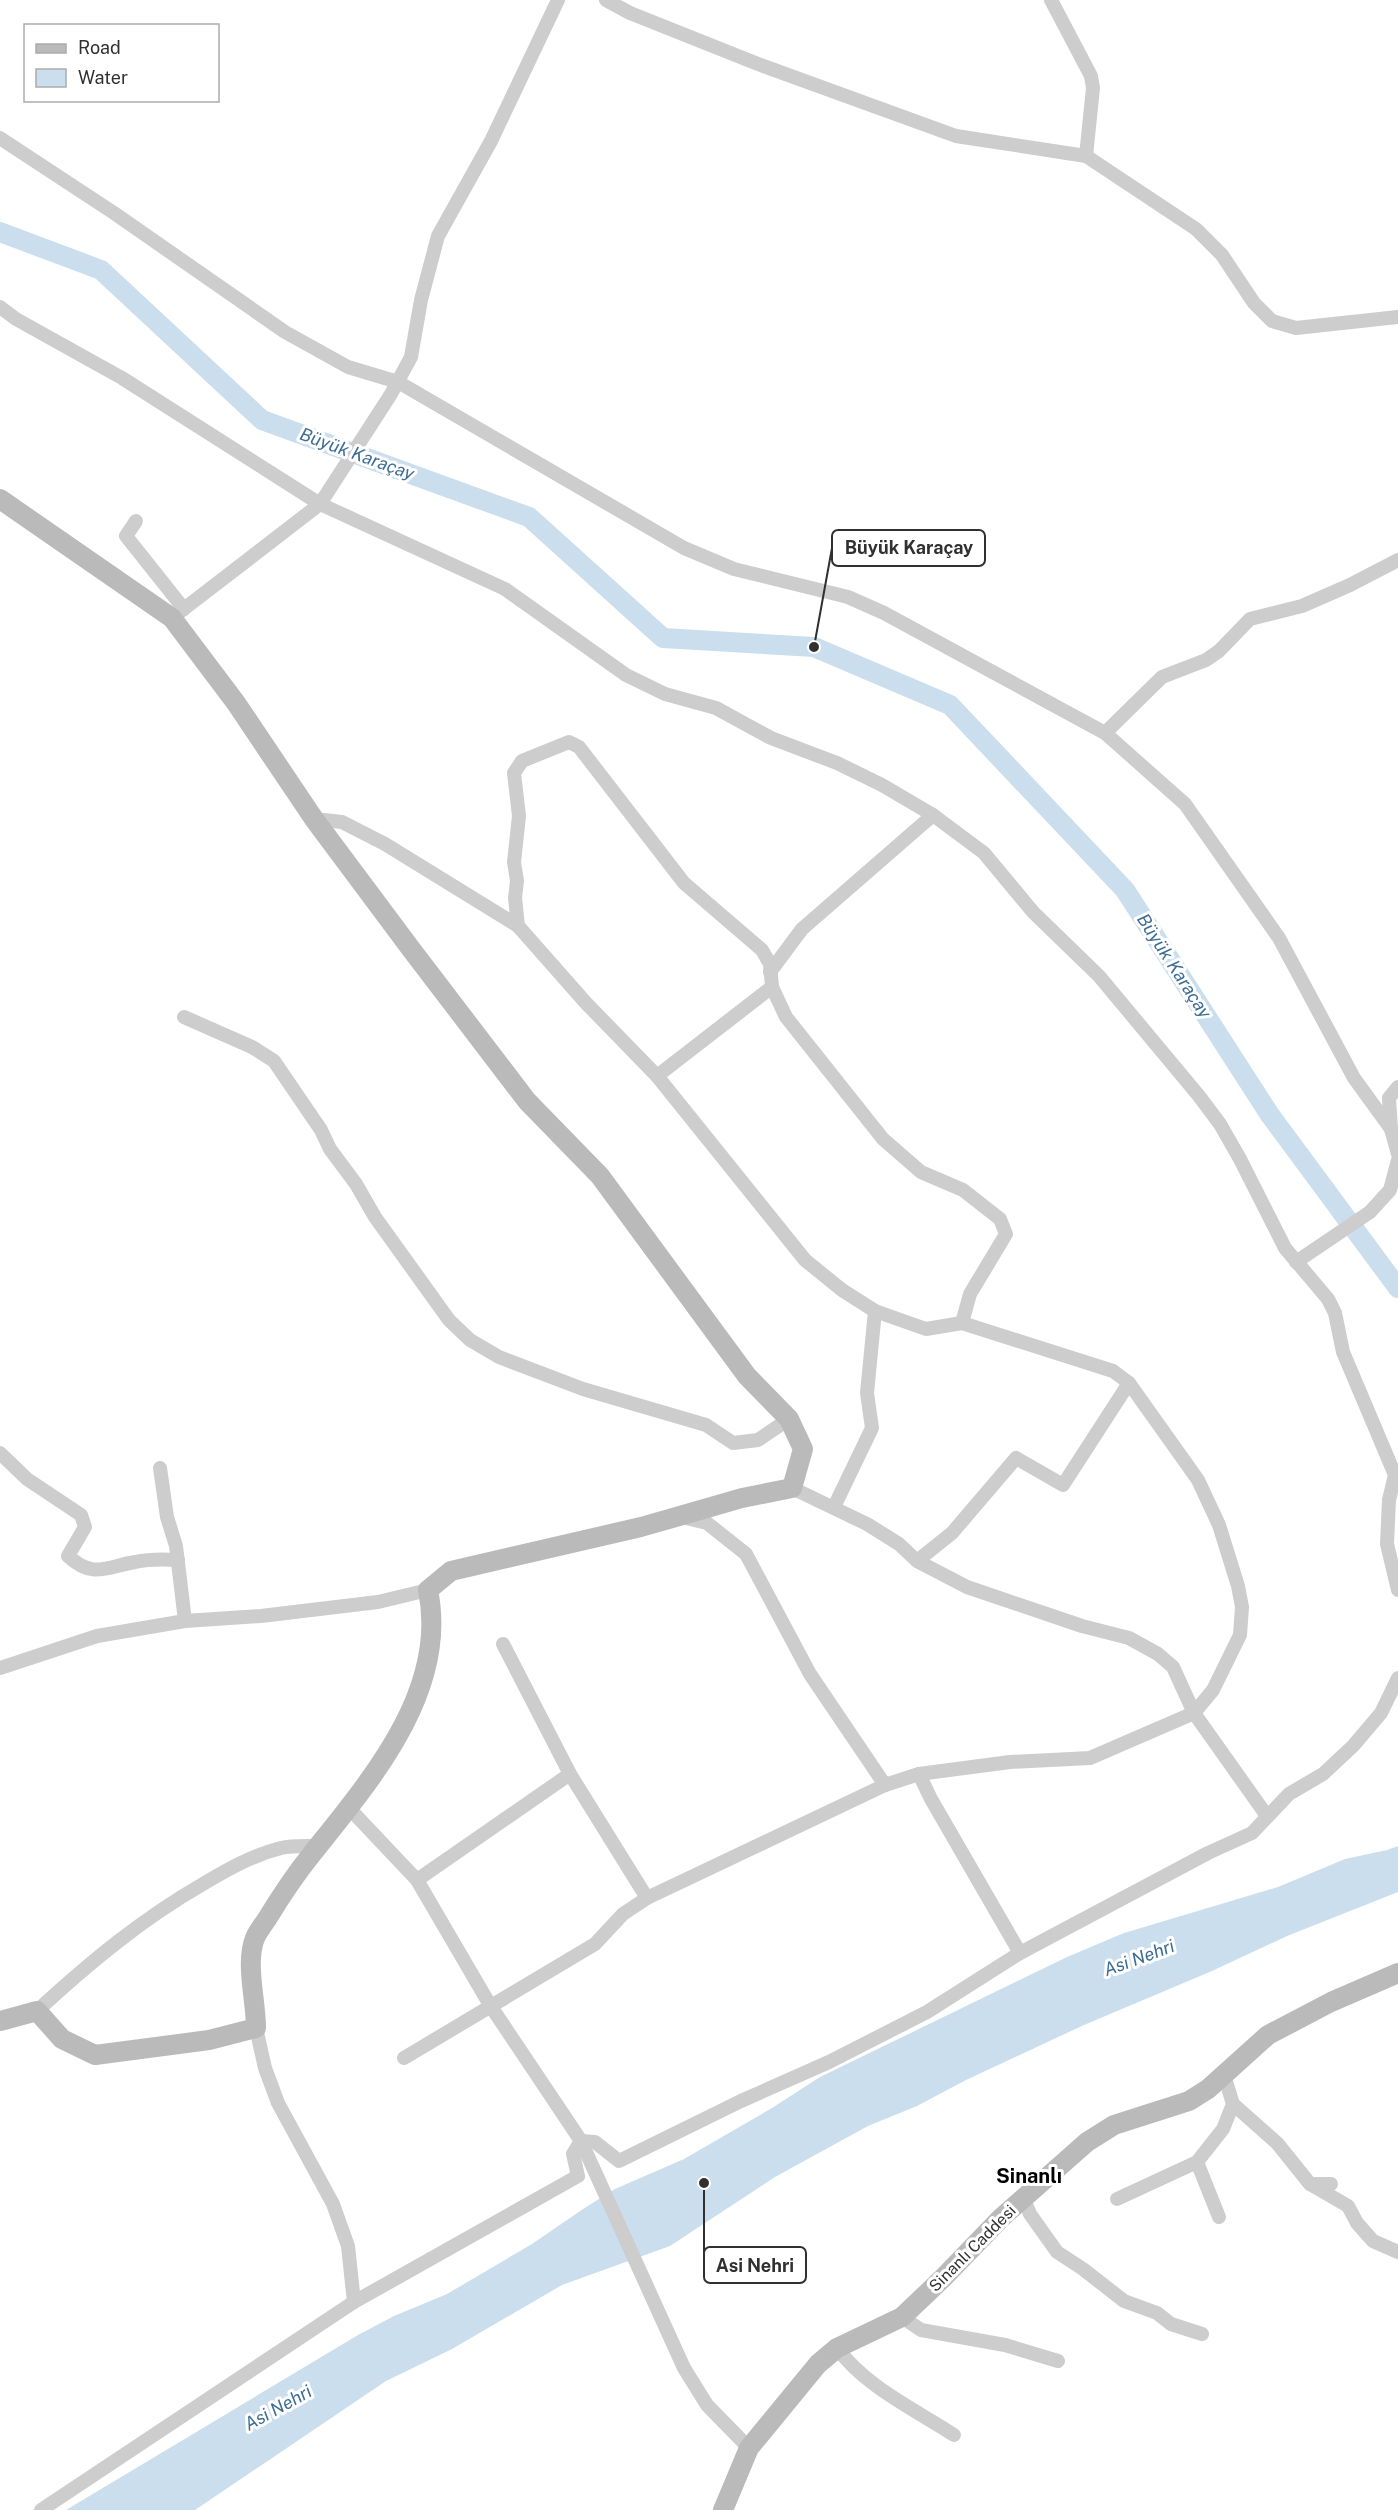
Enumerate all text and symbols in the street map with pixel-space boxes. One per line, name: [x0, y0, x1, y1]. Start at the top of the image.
legend: [24, 24, 219, 102]
text: Road: [78, 37, 121, 58]
text: Water: [78, 67, 128, 88]
water label: Büyük Karaçay: [297, 423, 418, 484]
callout: Büyük Karaçay: [832, 530, 985, 566]
text: Büyük Karaçay: [845, 537, 973, 558]
water label: Büyük Karaçay: [1133, 910, 1216, 1023]
water label: Asi Nehri: [1101, 1935, 1178, 1980]
district label: Sinanlı: [996, 2164, 1062, 2188]
street label: Sinanlı Caddesi: [925, 2201, 1020, 2296]
callout: Asi Nehri: [704, 2247, 806, 2283]
text: Asi Nehri: [716, 2255, 794, 2276]
water label: Asi Nehri: [240, 2380, 316, 2435]

